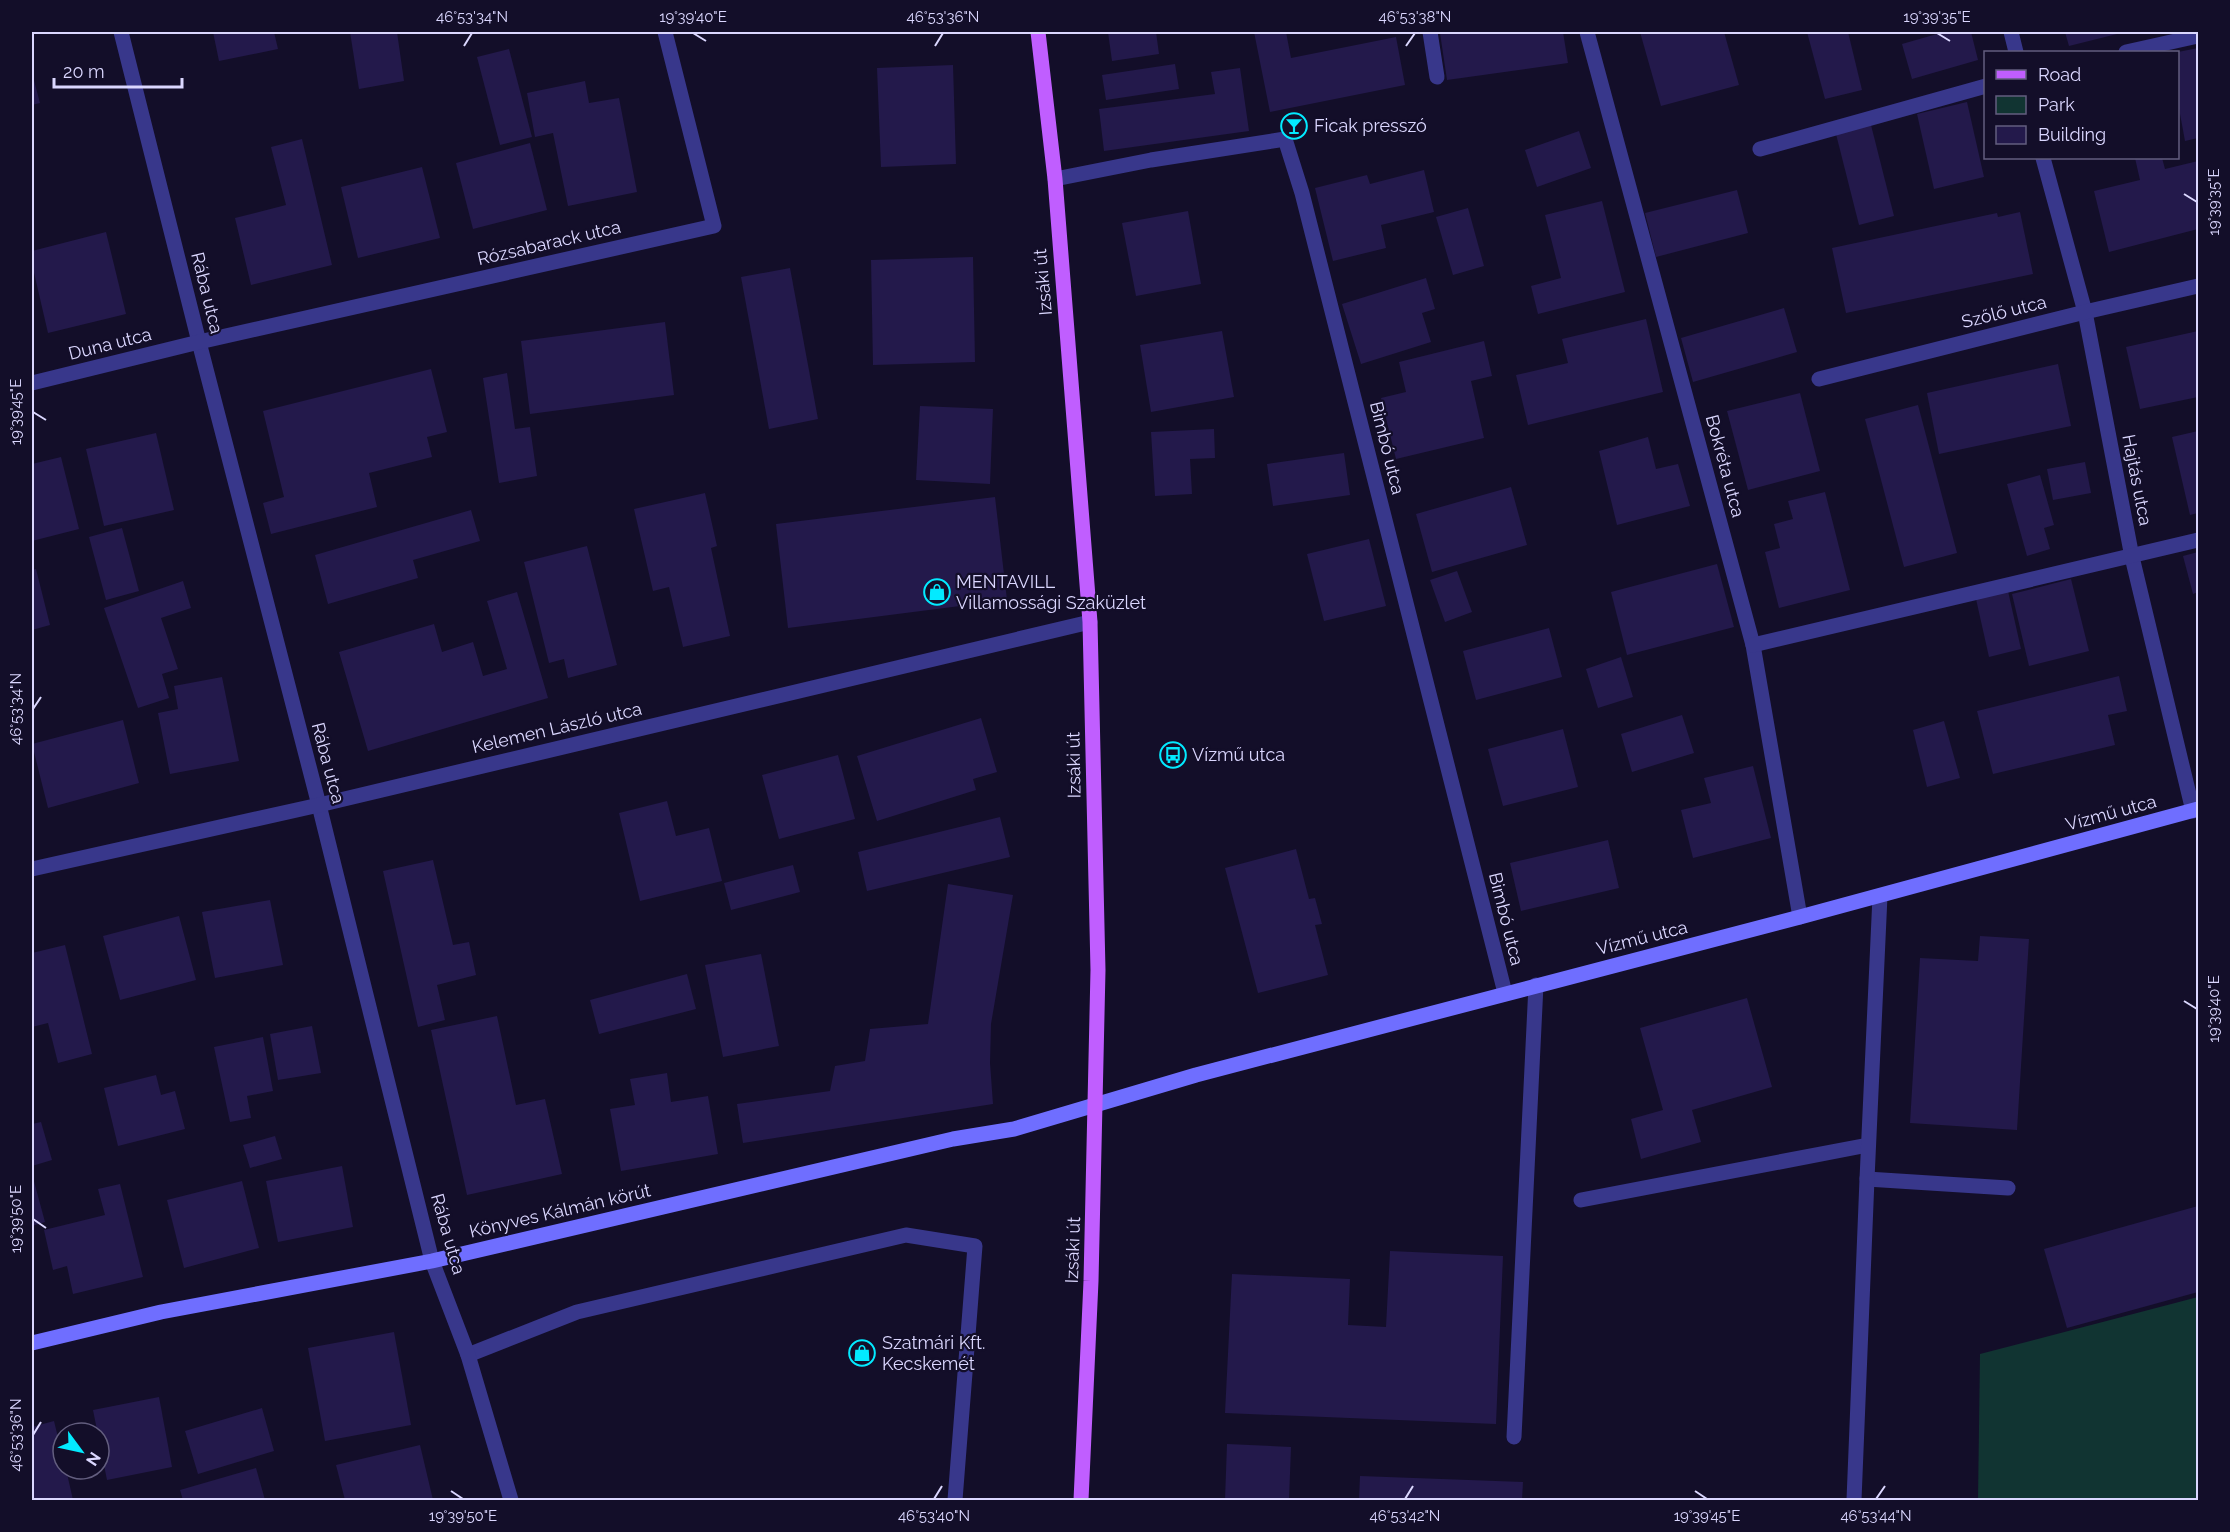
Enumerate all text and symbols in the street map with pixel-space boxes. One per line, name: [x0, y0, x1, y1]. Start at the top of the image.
text: 46°53'34"N: [436, 8, 508, 26]
text: 19°39'40"E: [659, 8, 727, 26]
text: 46°53'36"N: [907, 8, 979, 26]
text: 46°53'38"N: [1379, 8, 1451, 26]
text: 19°39'35"E: [1903, 8, 1971, 26]
scale bar: [54, 51, 182, 89]
legend: [1984, 51, 2179, 159]
text: 20 m: [63, 61, 105, 82]
text: Road: [2038, 64, 2081, 85]
text: Park: [2038, 94, 2075, 115]
bar icon: Ficak presszó: [1279, 111, 1309, 141]
place label: Ficak presszó: [1314, 115, 1427, 136]
text: Building: [2038, 124, 2106, 145]
text: 19°39'35"E: [2205, 168, 2223, 236]
street label: Rózsabarack utca: [475, 216, 623, 269]
street label: Izsáki út: [1029, 248, 1056, 316]
street label: Rába utca: [187, 250, 228, 336]
street label: Szőlő utca: [1959, 291, 2049, 332]
street label: Duna utca: [66, 323, 154, 364]
text: 19°39'45"E: [7, 379, 25, 445]
street label: Bimbó utca: [1366, 399, 1409, 497]
street label: Bokréta utca: [1702, 412, 1749, 520]
street label: Hajtás utca: [2118, 433, 2157, 527]
place label: MENTAVILL Villamossági Szaküzlet: [956, 571, 1146, 613]
shop icon: MENTAVILL Villamossági Szaküzlet: [922, 577, 952, 607]
text: 46°53'34"N: [7, 673, 25, 745]
street label: Kelemen László utca: [470, 698, 644, 757]
street label: Rába utca: [308, 720, 349, 806]
street label: Izsáki út: [1062, 732, 1085, 798]
bus stop icon: Vízmű utca: [1158, 740, 1188, 770]
place label: Vízmű utca: [1192, 744, 1285, 765]
street label: Vízmű utca: [2063, 790, 2159, 835]
street label: Bimbó utca: [1485, 870, 1528, 968]
street label: Vízmű utca: [1594, 916, 1690, 959]
text: 19°39'40"E: [2205, 975, 2223, 1043]
street label: Könyves Kálmán körút: [467, 1179, 653, 1242]
text: 19°39'50"E: [7, 1185, 25, 1253]
street label: Rába utca: [427, 1191, 470, 1277]
street label: Izsáki út: [1061, 1216, 1084, 1284]
place label: Szatmári Kft. Kecskemét: [882, 1332, 986, 1374]
shop icon: Szatmári Kft. Kecskemét: [847, 1338, 877, 1368]
text: 46°53'36"N: [7, 1399, 25, 1471]
north arrow: [51, 1421, 111, 1481]
text: N: [82, 1449, 104, 1469]
text: 19°39'50"E: [429, 1507, 497, 1525]
text: 46°53'40"N: [898, 1507, 970, 1525]
text: 46°53'42"N: [1370, 1507, 1440, 1525]
text: 19°39'45"E: [1674, 1507, 1740, 1525]
text: 46°53'44"N: [1840, 1507, 1912, 1525]

